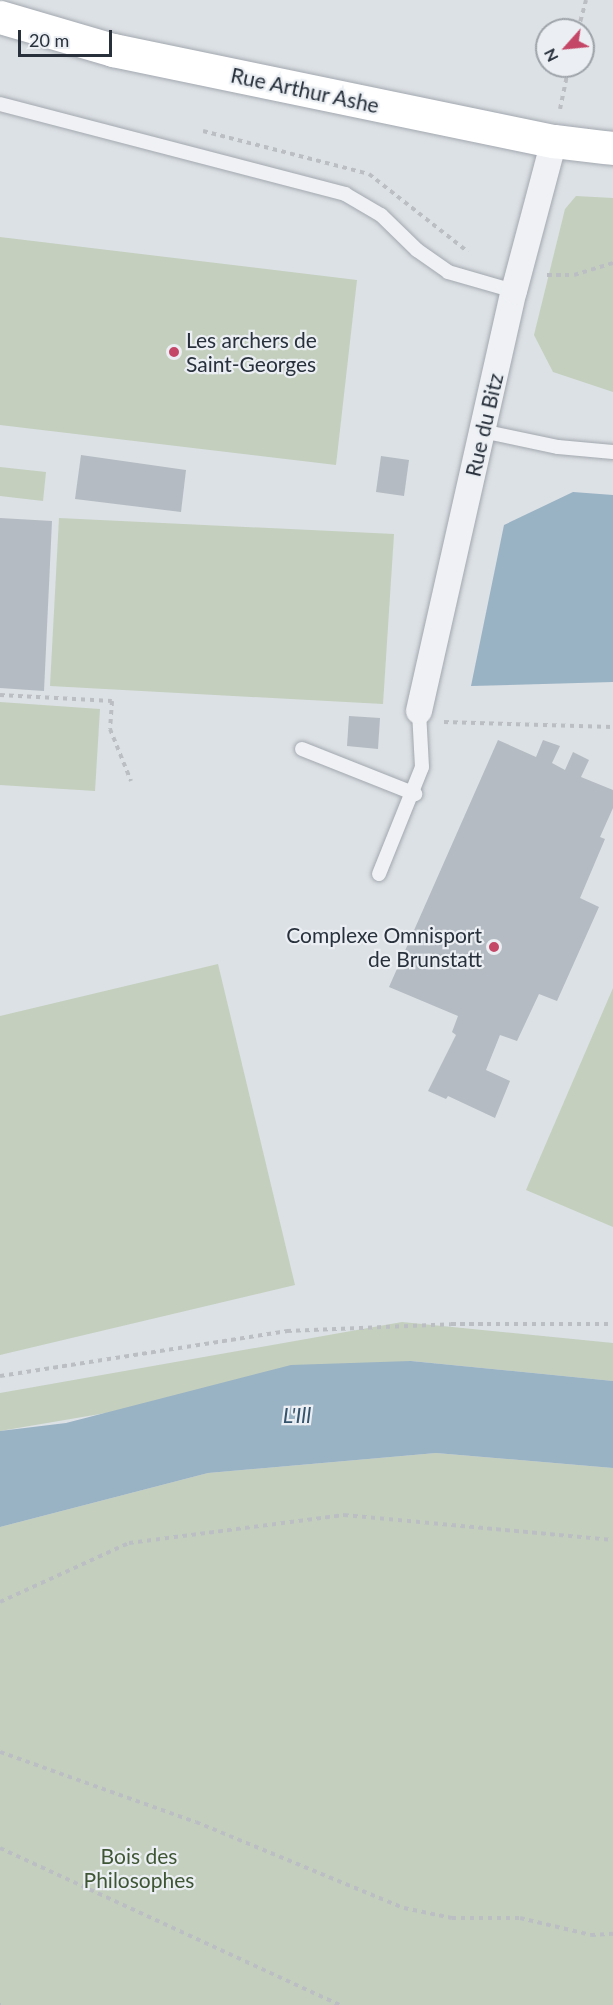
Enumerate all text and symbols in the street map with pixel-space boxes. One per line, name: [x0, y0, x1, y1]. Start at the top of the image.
scale bar: [21, 18, 116, 56]
north arrow: [535, 18, 595, 78]
text: 20 m: [29, 29, 69, 51]
text: N: [539, 46, 562, 65]
street label: Rue Arthur Ashe: [228, 62, 382, 118]
place label: Les archers de Saint-Georges: [186, 327, 317, 377]
marker: Les archers de Saint-Georges: [167, 345, 181, 359]
street label: Rue du Bitz: [460, 371, 508, 479]
place label: Complexe Omnisport de Brunstatt: [286, 922, 482, 972]
marker: Complexe Omnisport de Brunstatt: [487, 940, 501, 954]
water label: L'Ill: [283, 1402, 311, 1428]
park label: Bois des Philosophes: [84, 1843, 194, 1893]

